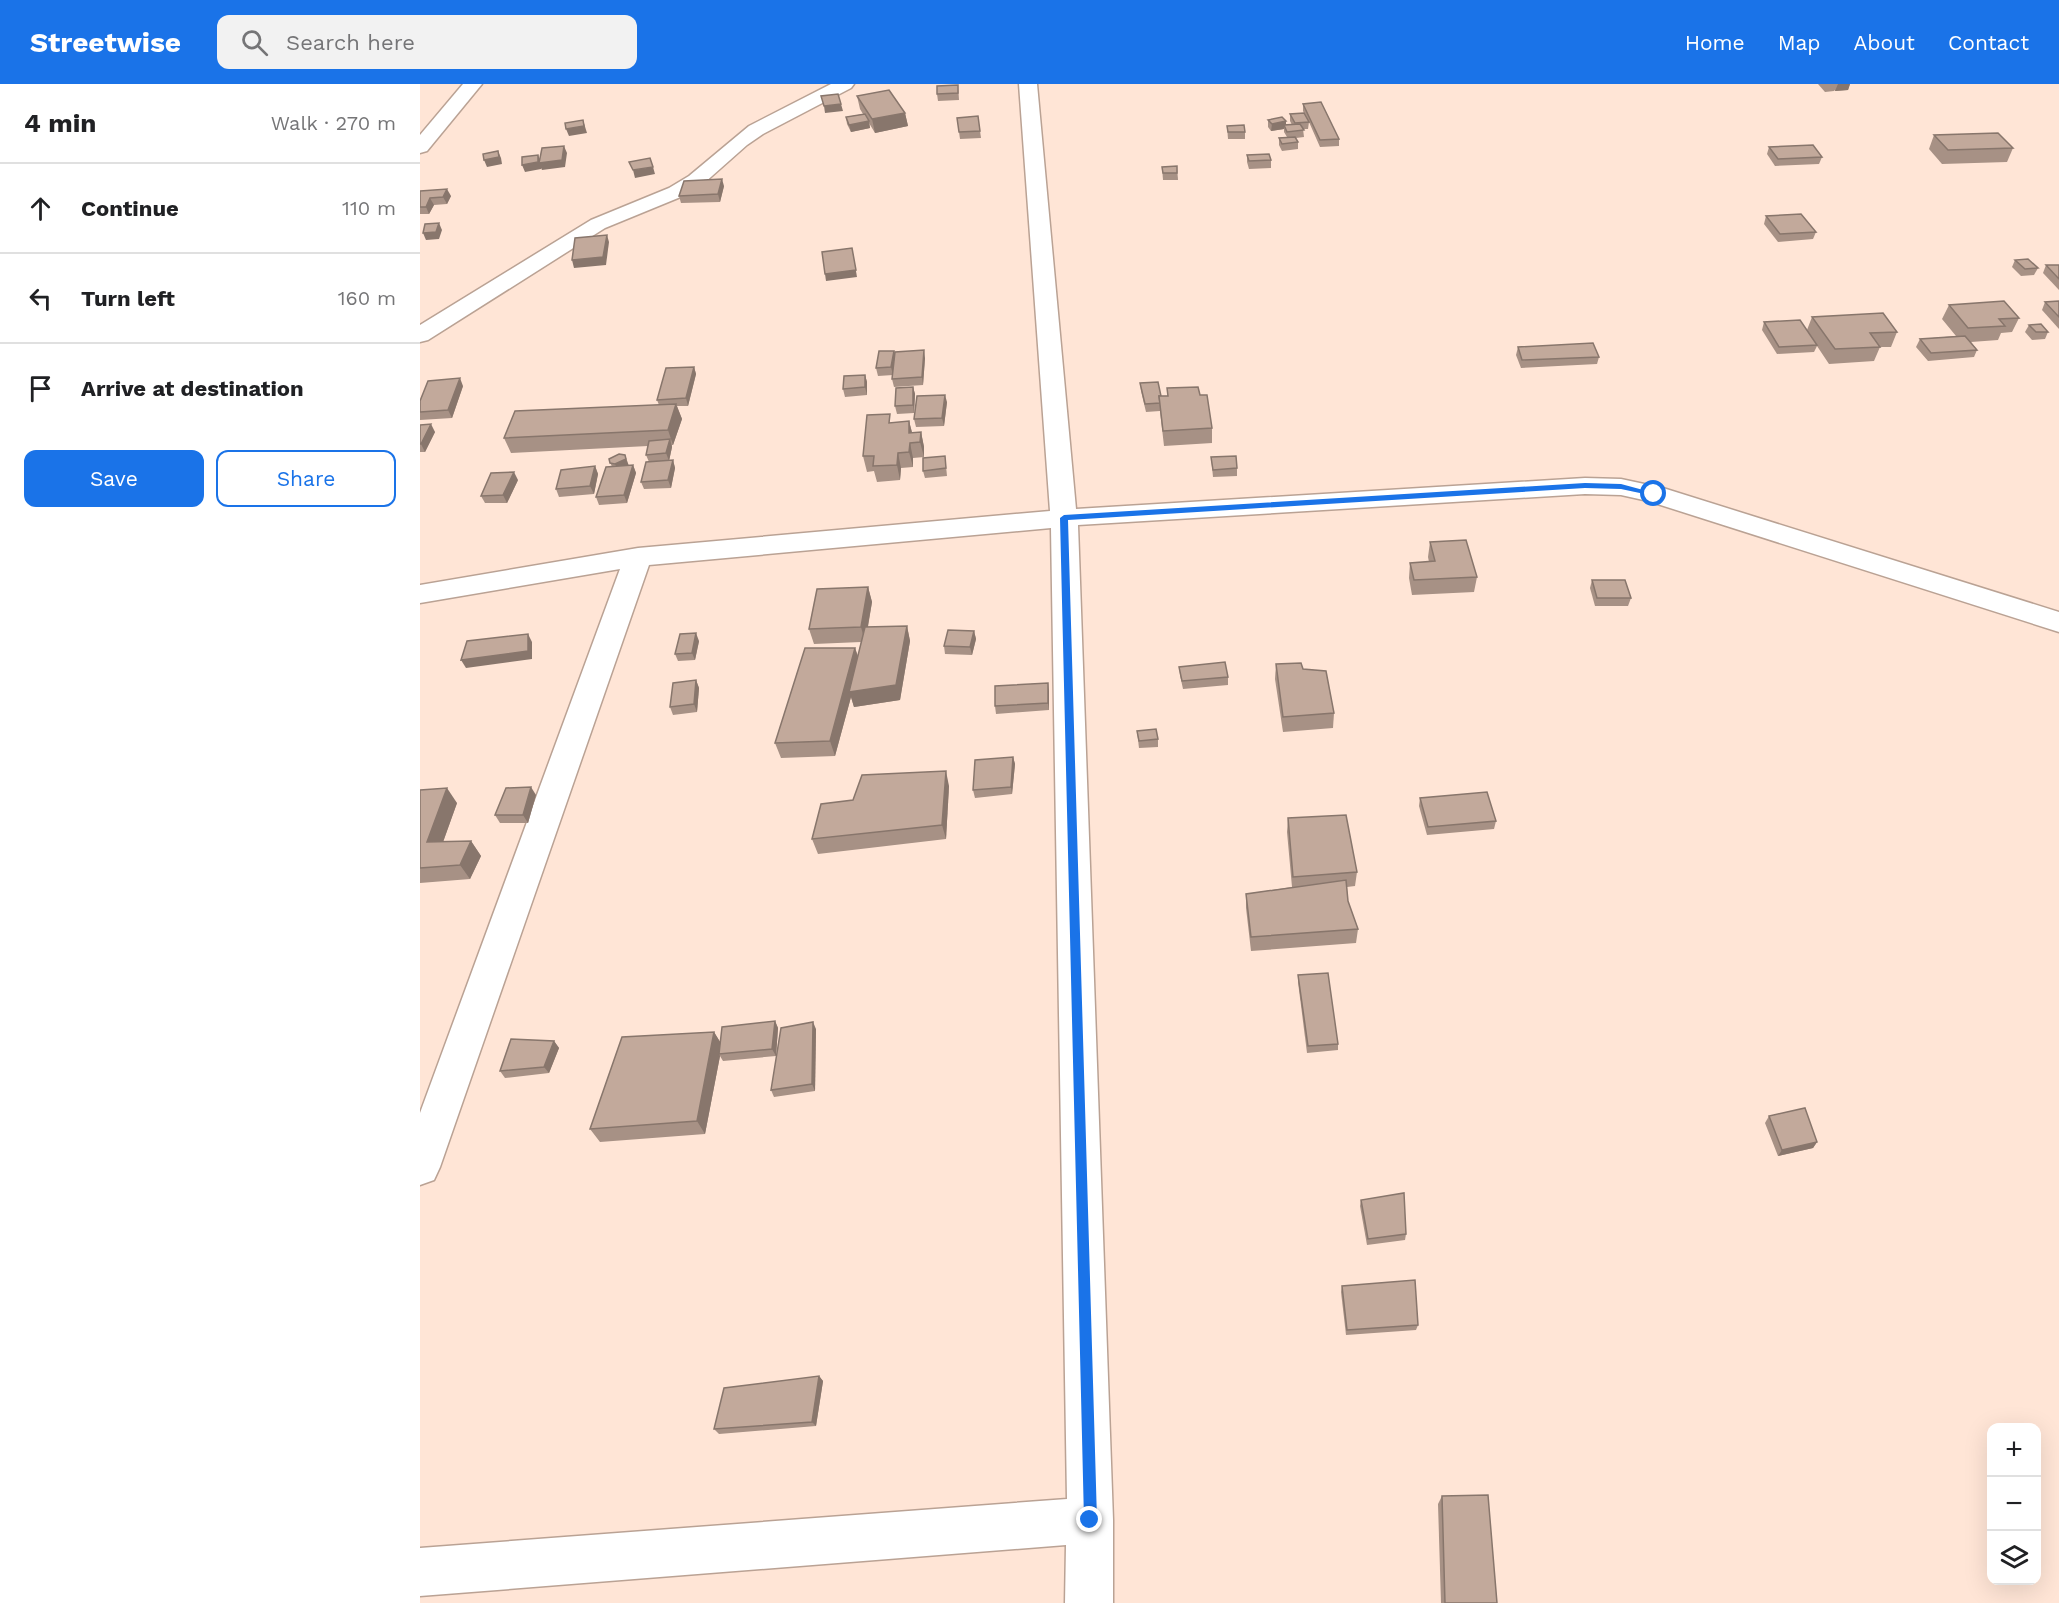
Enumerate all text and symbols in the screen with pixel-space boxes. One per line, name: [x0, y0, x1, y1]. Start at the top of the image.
search box: [217, 15, 637, 69]
text: Streetwise: [30, 26, 181, 59]
icon: search: [238, 26, 271, 59]
text: Search here: [286, 30, 415, 55]
text: Home: [1685, 30, 1745, 55]
text: Map: [1778, 30, 1821, 55]
text: About: [1854, 30, 1915, 55]
text: Contact: [1948, 30, 2029, 55]
text: 4 min: [24, 108, 96, 138]
text: Walk · 270 m: [271, 111, 396, 135]
icon: ahead: [24, 192, 57, 225]
text: Continue: [81, 196, 179, 221]
text: 110 m: [342, 196, 396, 220]
icon: left: [24, 282, 57, 315]
text: Turn left: [81, 286, 175, 311]
text: 160 m: [338, 286, 396, 310]
icon: arrive: [24, 372, 57, 405]
text: Arrive at destination: [81, 376, 304, 401]
button: Save: [24, 450, 204, 507]
button: Share: [216, 450, 396, 507]
route start: [1640, 480, 1666, 506]
map controls: [1987, 1423, 2041, 1585]
button: +: [1987, 1423, 2041, 1477]
button: −: [1987, 1477, 2041, 1531]
route end: [1076, 1506, 1102, 1532]
button: layers: [1987, 1531, 2041, 1585]

